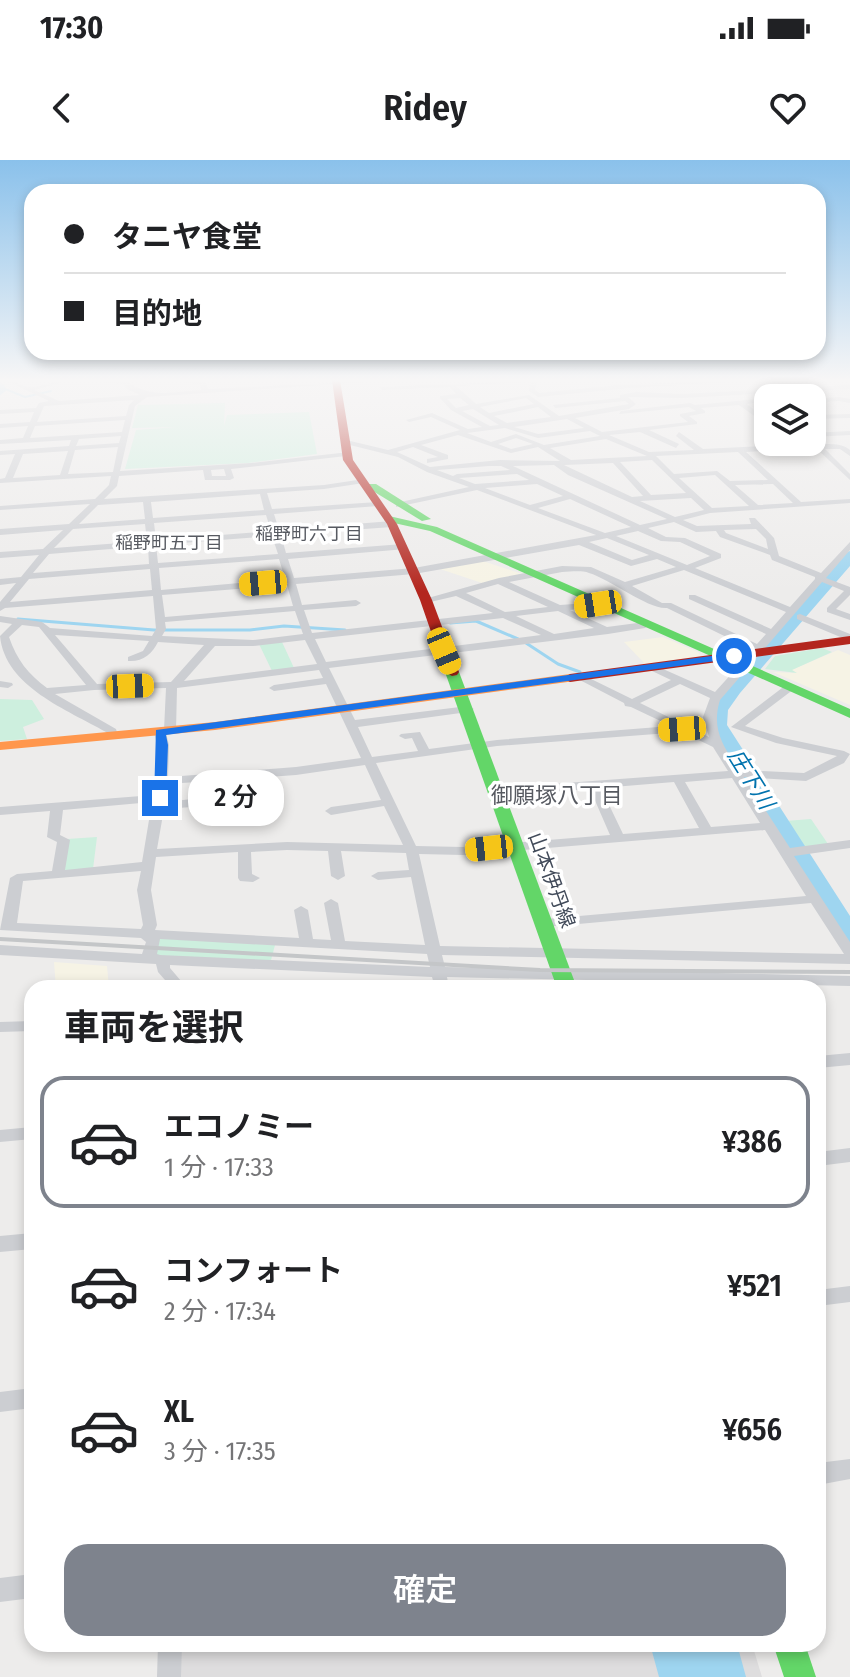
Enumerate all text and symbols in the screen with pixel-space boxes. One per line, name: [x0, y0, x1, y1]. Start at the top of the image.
text: 17:30: [40, 10, 103, 46]
icon: back: [40, 86, 84, 130]
text: Ridey: [383, 86, 467, 130]
icon: heart: [766, 86, 810, 130]
text: タニヤ食堂: [112, 219, 262, 255]
text: 目的地: [112, 296, 202, 332]
map controls: [754, 384, 826, 456]
button: layers: [754, 384, 826, 456]
district label: 稲野町六丁目: [255, 523, 363, 545]
district label: 稲野町五丁目: [115, 532, 223, 554]
car: [238, 569, 288, 597]
car: [572, 588, 624, 620]
car: [424, 624, 464, 678]
route start: [716, 638, 752, 674]
car: [106, 673, 154, 699]
car: [657, 715, 707, 743]
water label: 庄下川: [722, 744, 781, 816]
callout: 2 分: [188, 770, 284, 826]
route end: [142, 780, 178, 816]
text: 2 分: [214, 782, 258, 813]
district label: 御願塚八丁目: [491, 782, 623, 809]
street label: 山本伊丹線: [524, 829, 580, 931]
car: [464, 834, 514, 862]
text: 車両を選択: [64, 1006, 244, 1050]
icon: car: [68, 1106, 140, 1178]
text: エコノミー: [164, 1109, 314, 1145]
text: ¥386: [722, 1124, 782, 1160]
text: 1 分 · 17:33: [164, 1152, 274, 1183]
icon: car: [68, 1250, 140, 1322]
text: コンフォート: [164, 1253, 343, 1289]
text: ¥521: [727, 1268, 782, 1304]
text: 2 分 · 17:34: [164, 1296, 276, 1327]
icon: car: [68, 1394, 140, 1466]
text: XL: [164, 1394, 194, 1430]
text: ¥656: [722, 1412, 782, 1448]
text: 3 分 · 17:35: [164, 1436, 276, 1467]
button: 確定: [64, 1544, 786, 1636]

